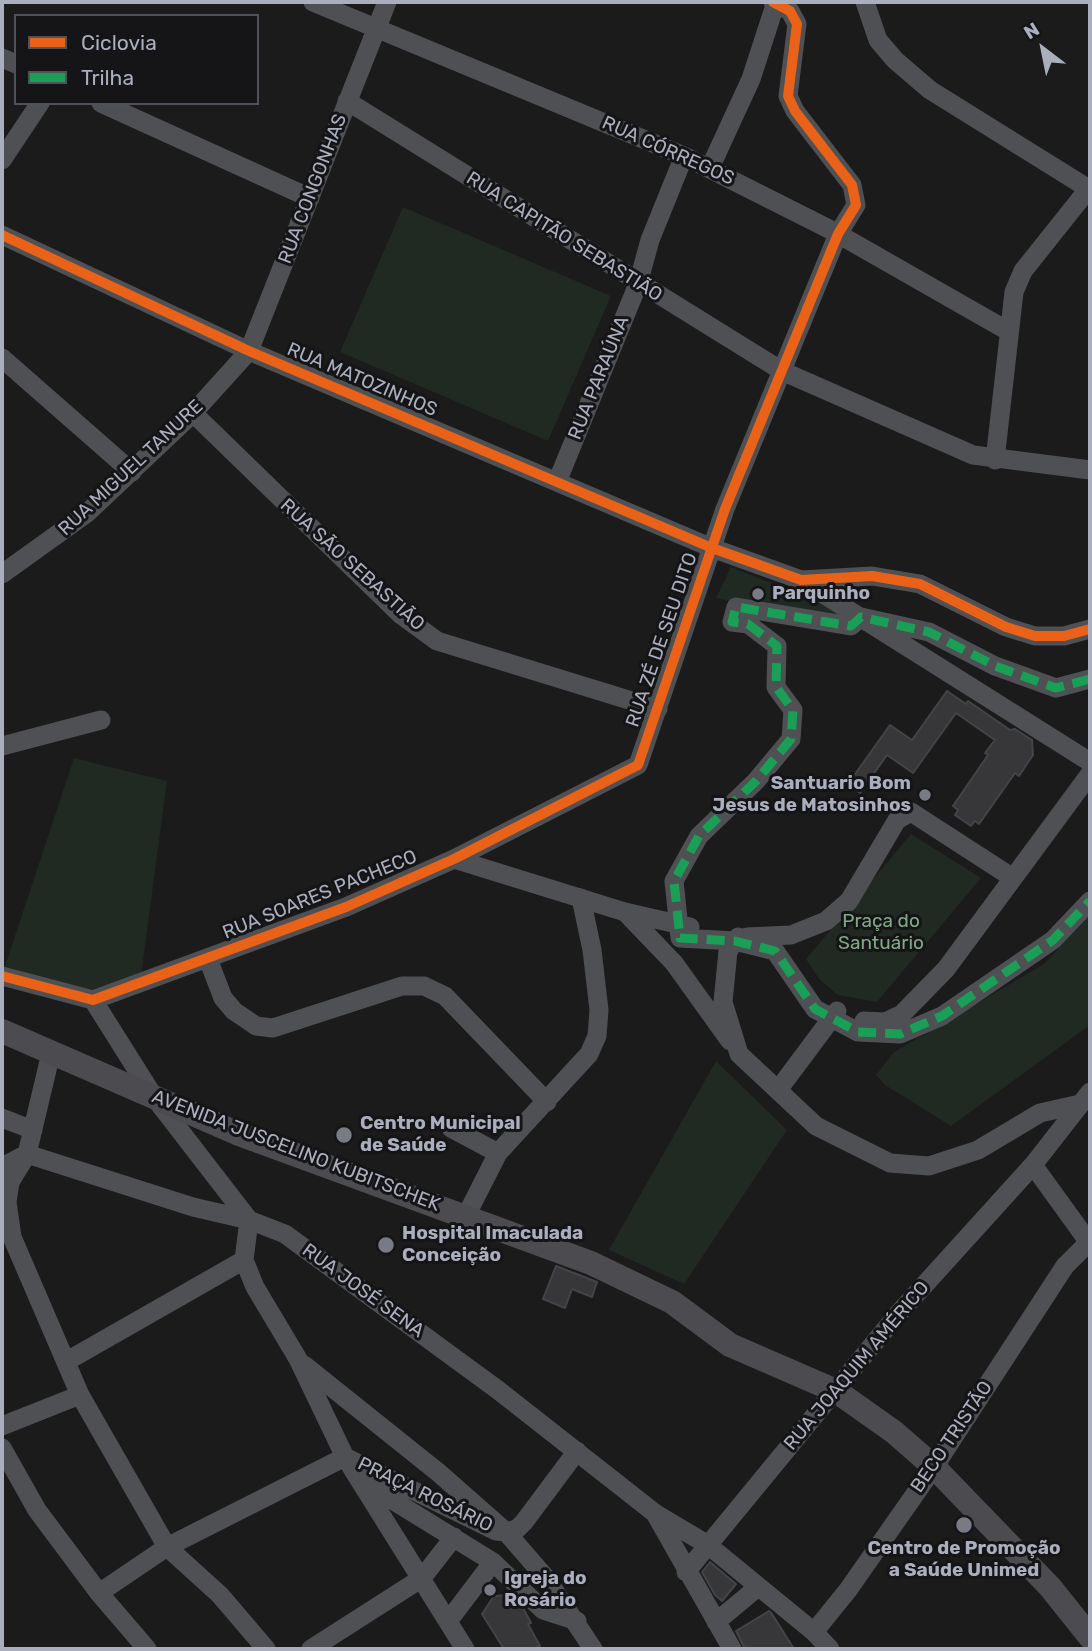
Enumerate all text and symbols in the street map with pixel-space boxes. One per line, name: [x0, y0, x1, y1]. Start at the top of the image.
legend: [14, 14, 259, 105]
north arrow: [1008, 14, 1078, 84]
text: N: [1020, 17, 1043, 44]
text: Ciclovia: [81, 30, 157, 55]
text: Trilha: [81, 65, 134, 90]
street label: RUA CONGONHAS: [274, 111, 352, 267]
street label: RUA CÓRREGOS: [598, 112, 738, 190]
street label: RUA CAPITÃO SEBASTIÃO: [462, 167, 666, 307]
street label: RUA PARAÚNA: [564, 313, 634, 443]
street label: RUA MATOZINHOS: [284, 338, 440, 422]
street label: RUA MIGUEL TANURE: [54, 395, 208, 541]
street label: RUA SÃO SEBASTIÃO: [275, 494, 429, 636]
street label: RUA ZÉ DE SEU DITO: [621, 550, 703, 730]
place label: Parquinho: [772, 583, 870, 605]
marker: Parquinho: [750, 586, 766, 602]
place label: Santuario Bom Jesus de Matosinhos: [712, 773, 911, 817]
marker: Santuario Bom Jesus de Matosinhos: [917, 787, 933, 803]
street label: RUA SOARES PACHECO: [220, 846, 420, 944]
park label: Praça do Santuário: [838, 911, 924, 955]
street label: AVENIDA JUSCELINO KUBITSCHEK: [149, 1085, 443, 1217]
place label: Centro Municipal de Saúde: [360, 1113, 521, 1157]
marker: Centro Municipal de Saúde: [334, 1125, 354, 1145]
place label: Hospital Imaculada Conceição: [402, 1223, 583, 1267]
marker: Hospital Imaculada Conceição: [376, 1235, 396, 1255]
street label: RUA JOSÉ SENA: [298, 1239, 428, 1343]
street label: RUA JOAQUIM AMÉRICO: [780, 1277, 934, 1455]
street label: BECO TRISTÃO: [906, 1377, 998, 1497]
street label: PRAÇA ROSÁRIO: [354, 1452, 496, 1538]
marker: Centro de Promoção a Saúde Unimed: [954, 1515, 974, 1535]
place label: Centro de Promoção a Saúde Unimed: [867, 1538, 1061, 1582]
place label: Igreja do Rosário: [504, 1568, 587, 1612]
marker: Igreja do Rosário: [482, 1582, 498, 1598]

